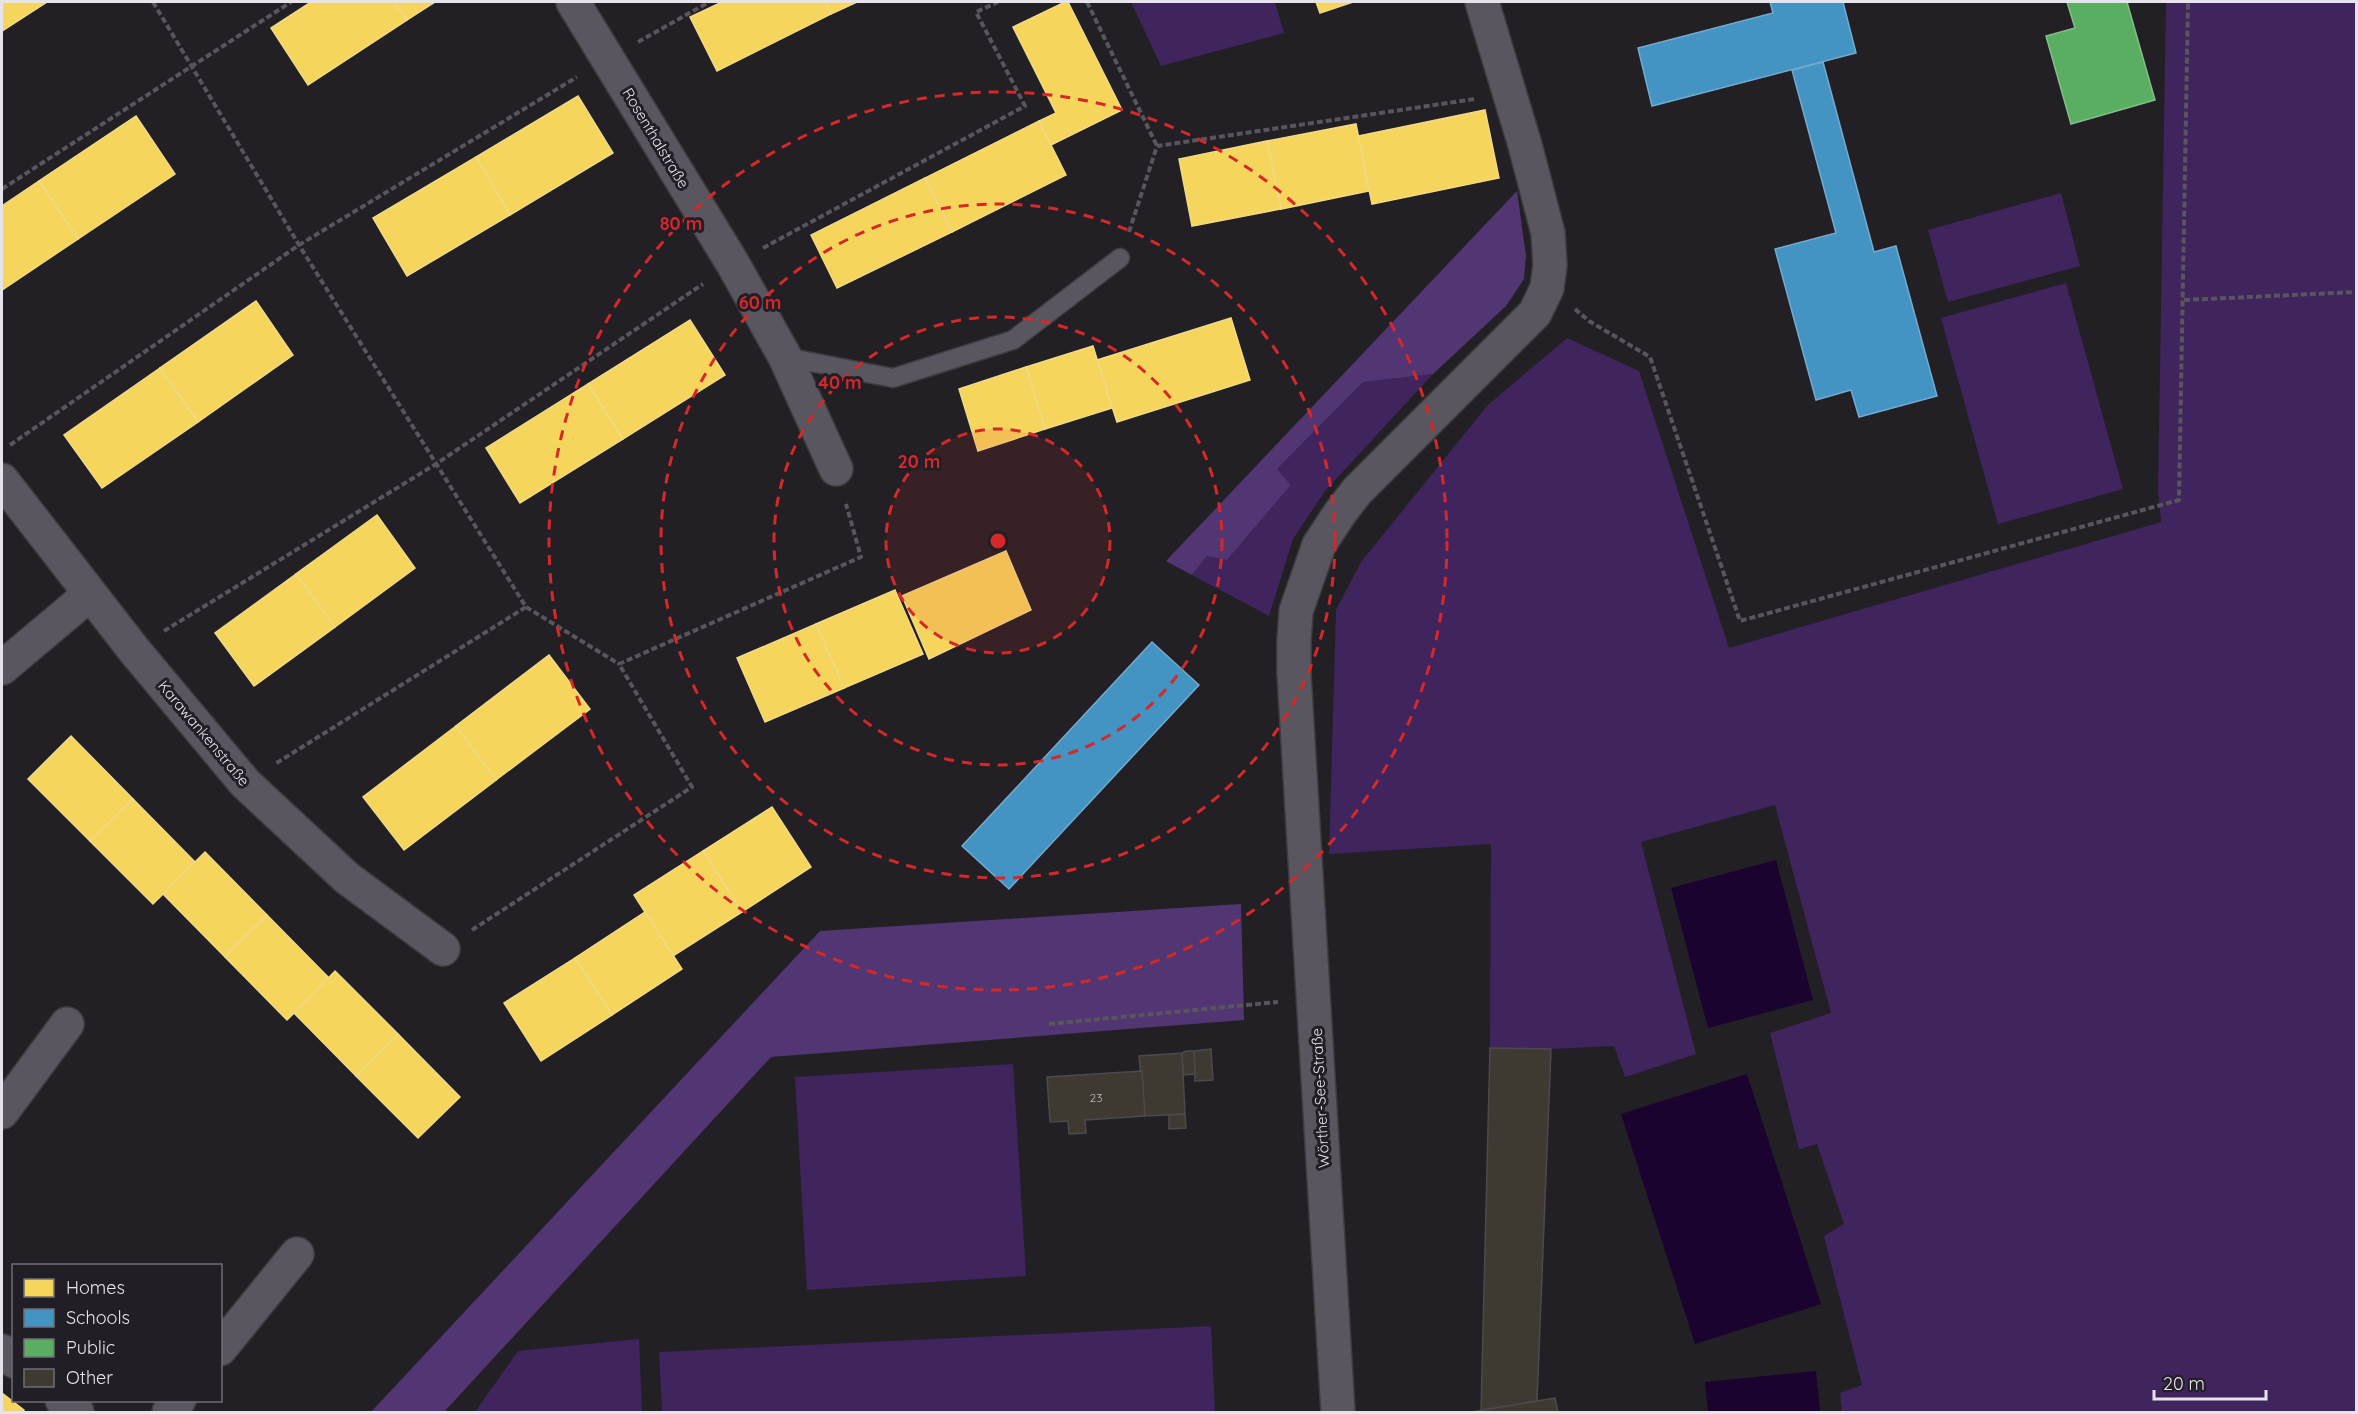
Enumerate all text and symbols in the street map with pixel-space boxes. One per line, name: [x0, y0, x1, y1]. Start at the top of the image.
street label: Rosenthalstraße: [619, 84, 693, 192]
text: 80 m: [660, 212, 702, 235]
text: 60 m: [739, 291, 781, 314]
text: 40 m: [818, 371, 862, 394]
text: 20 m: [898, 450, 940, 473]
centre of rings: [988, 531, 1008, 551]
street label: Karawankenstraße: [154, 676, 254, 790]
street label: Wörther-See-Straße: [1307, 1028, 1333, 1168]
house number: 23: [1090, 1090, 1102, 1105]
legend: [12, 1264, 222, 1402]
text: Homes: [66, 1276, 125, 1299]
text: Schools: [66, 1306, 130, 1329]
text: Public: [66, 1336, 115, 1359]
scale bar: [2154, 1363, 2266, 1401]
text: Other: [66, 1366, 113, 1389]
text: 20 m: [2163, 1372, 2205, 1395]

